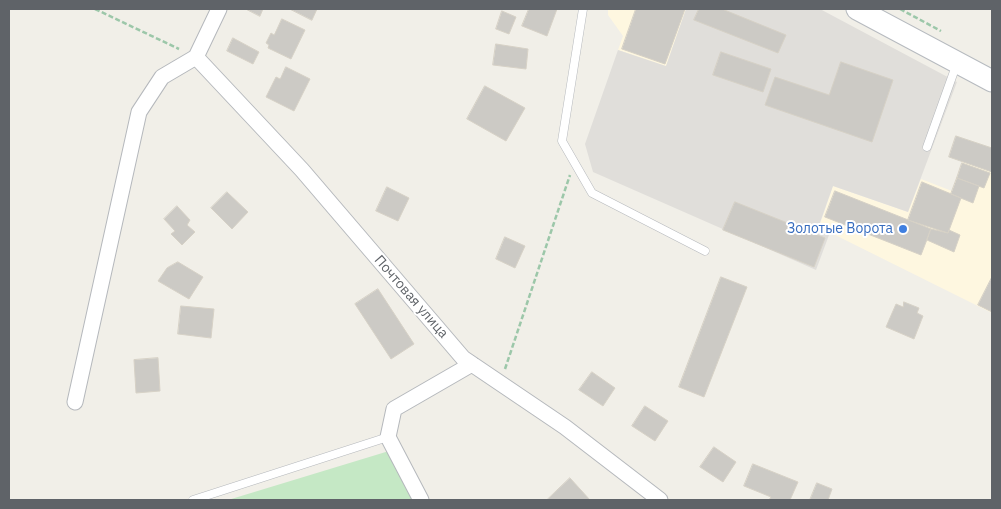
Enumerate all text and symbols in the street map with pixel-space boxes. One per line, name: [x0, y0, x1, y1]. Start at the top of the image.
place label: Золотые Ворота: [787, 221, 893, 237]
marker: Золотые Ворота: [897, 223, 909, 235]
street label: Почтовая улица: [371, 252, 451, 342]

